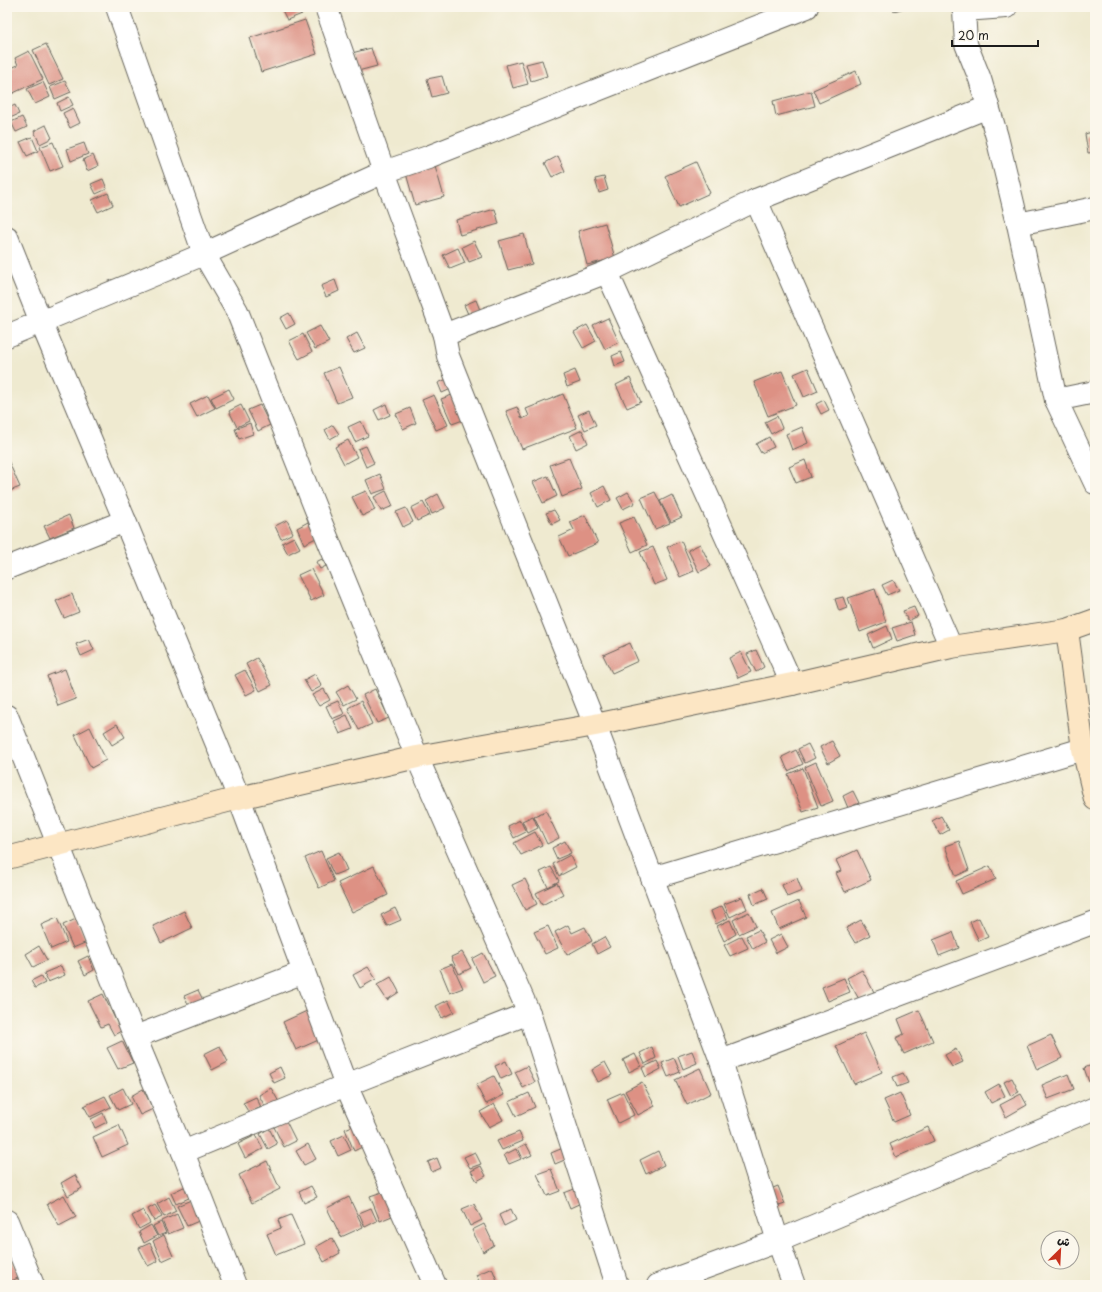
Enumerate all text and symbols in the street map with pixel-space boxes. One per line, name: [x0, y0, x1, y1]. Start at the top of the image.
scale bar: [952, 22, 1038, 48]
text: 20 m: [958, 26, 989, 44]
north arrow: [1040, 1230, 1080, 1270]
text: ش: [1055, 1230, 1073, 1251]

